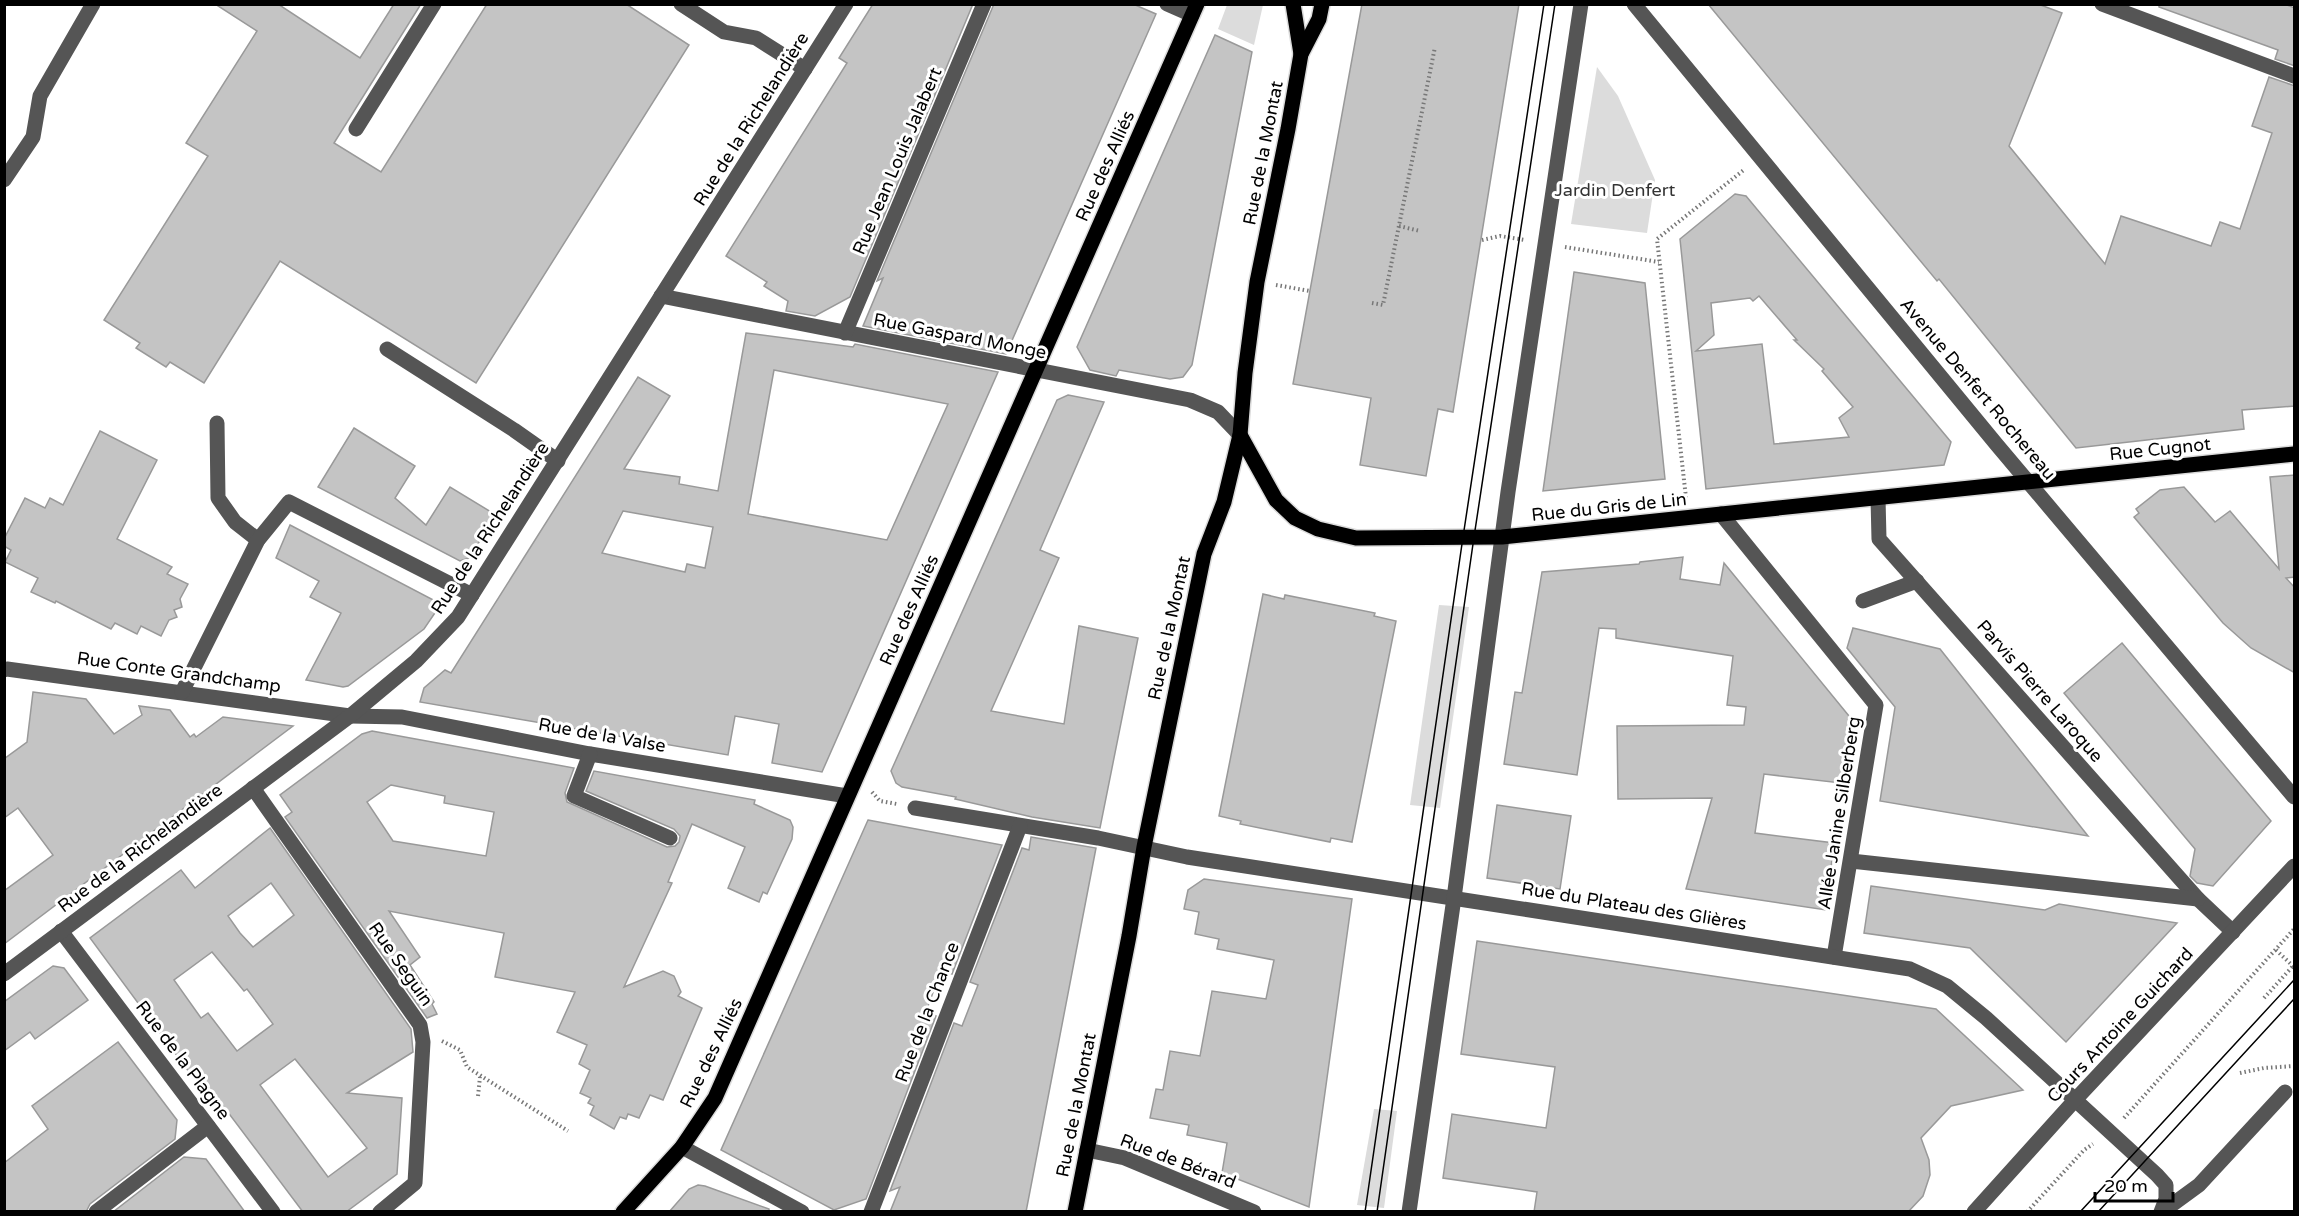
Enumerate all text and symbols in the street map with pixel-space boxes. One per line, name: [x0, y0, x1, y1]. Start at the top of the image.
street label: Rue de la Richelandière: [689, 28, 813, 210]
street label: Rue Jean Louis Jalabert: [848, 64, 947, 258]
street label: Rue de la Montat: [1238, 79, 1288, 227]
street label: Rue des Alliés: [1071, 107, 1139, 225]
park label: Jardin Denfert: [1554, 179, 1676, 201]
street label: Avenue Denfert Rochereau: [1895, 294, 2061, 484]
street label: Rue Gaspard Monge: [872, 308, 1048, 364]
street label: Rue Cugnot: [2108, 433, 2212, 465]
street label: Rue de la Richelandière: [426, 438, 554, 618]
street label: Rue du Gris de Lin: [1530, 488, 1688, 526]
street label: Rue des Alliés: [875, 551, 943, 669]
street label: Rue de la Montat: [1143, 554, 1195, 702]
street label: Parvis Pierre Laroque: [1972, 615, 2108, 767]
street label: Rue Conte Grandchamp: [76, 647, 282, 697]
street label: Rue de la Valse: [537, 713, 667, 757]
street label: Allée Janine Silberberg: [1813, 715, 1865, 911]
street label: Rue de la Richelandière: [53, 779, 227, 917]
street label: Rue du Plateau des Glières: [1520, 877, 1748, 935]
street label: Rue Seguin: [364, 918, 438, 1010]
street label: Rue de la Chance: [890, 939, 964, 1085]
street label: Cours Antoine Guichard: [2042, 943, 2198, 1107]
street label: Rue des Alliés: [675, 995, 747, 1111]
street label: Rue de la Plagne: [131, 996, 235, 1124]
street label: Rue de la Montat: [1051, 1031, 1101, 1179]
street label: Rue de Bérard: [1117, 1129, 1239, 1193]
scale bar: [2095, 1165, 2173, 1203]
text: 20 m: [2104, 1175, 2148, 1197]

